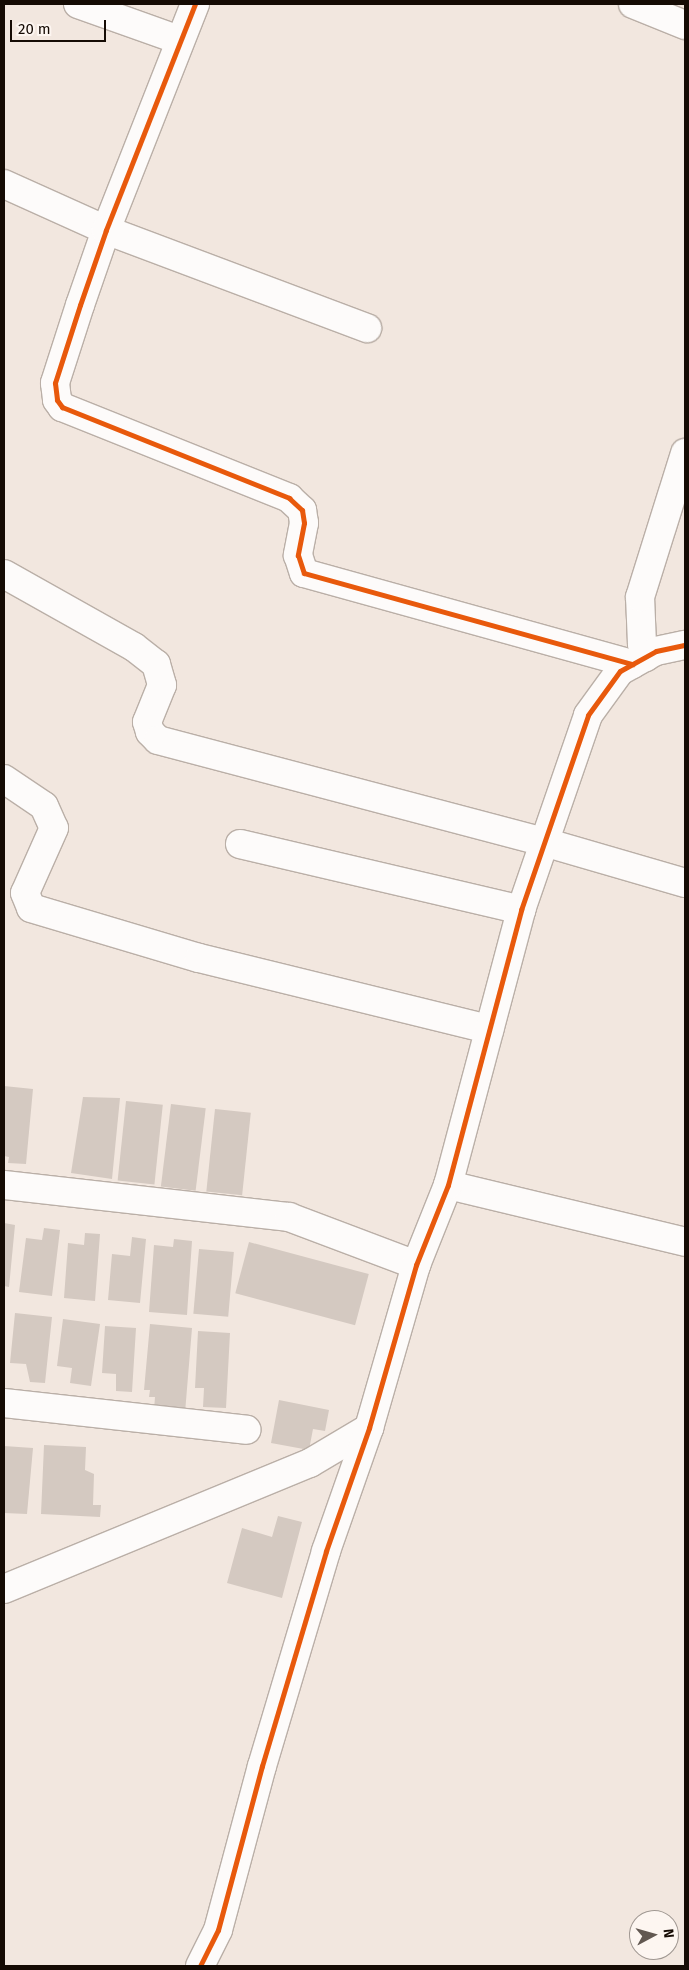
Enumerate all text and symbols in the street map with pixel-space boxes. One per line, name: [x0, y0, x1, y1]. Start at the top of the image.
scale bar: [12, 10, 109, 42]
text: 20 m: [18, 20, 51, 38]
north arrow: [629, 1910, 679, 1960]
text: N: [659, 1928, 677, 1939]

